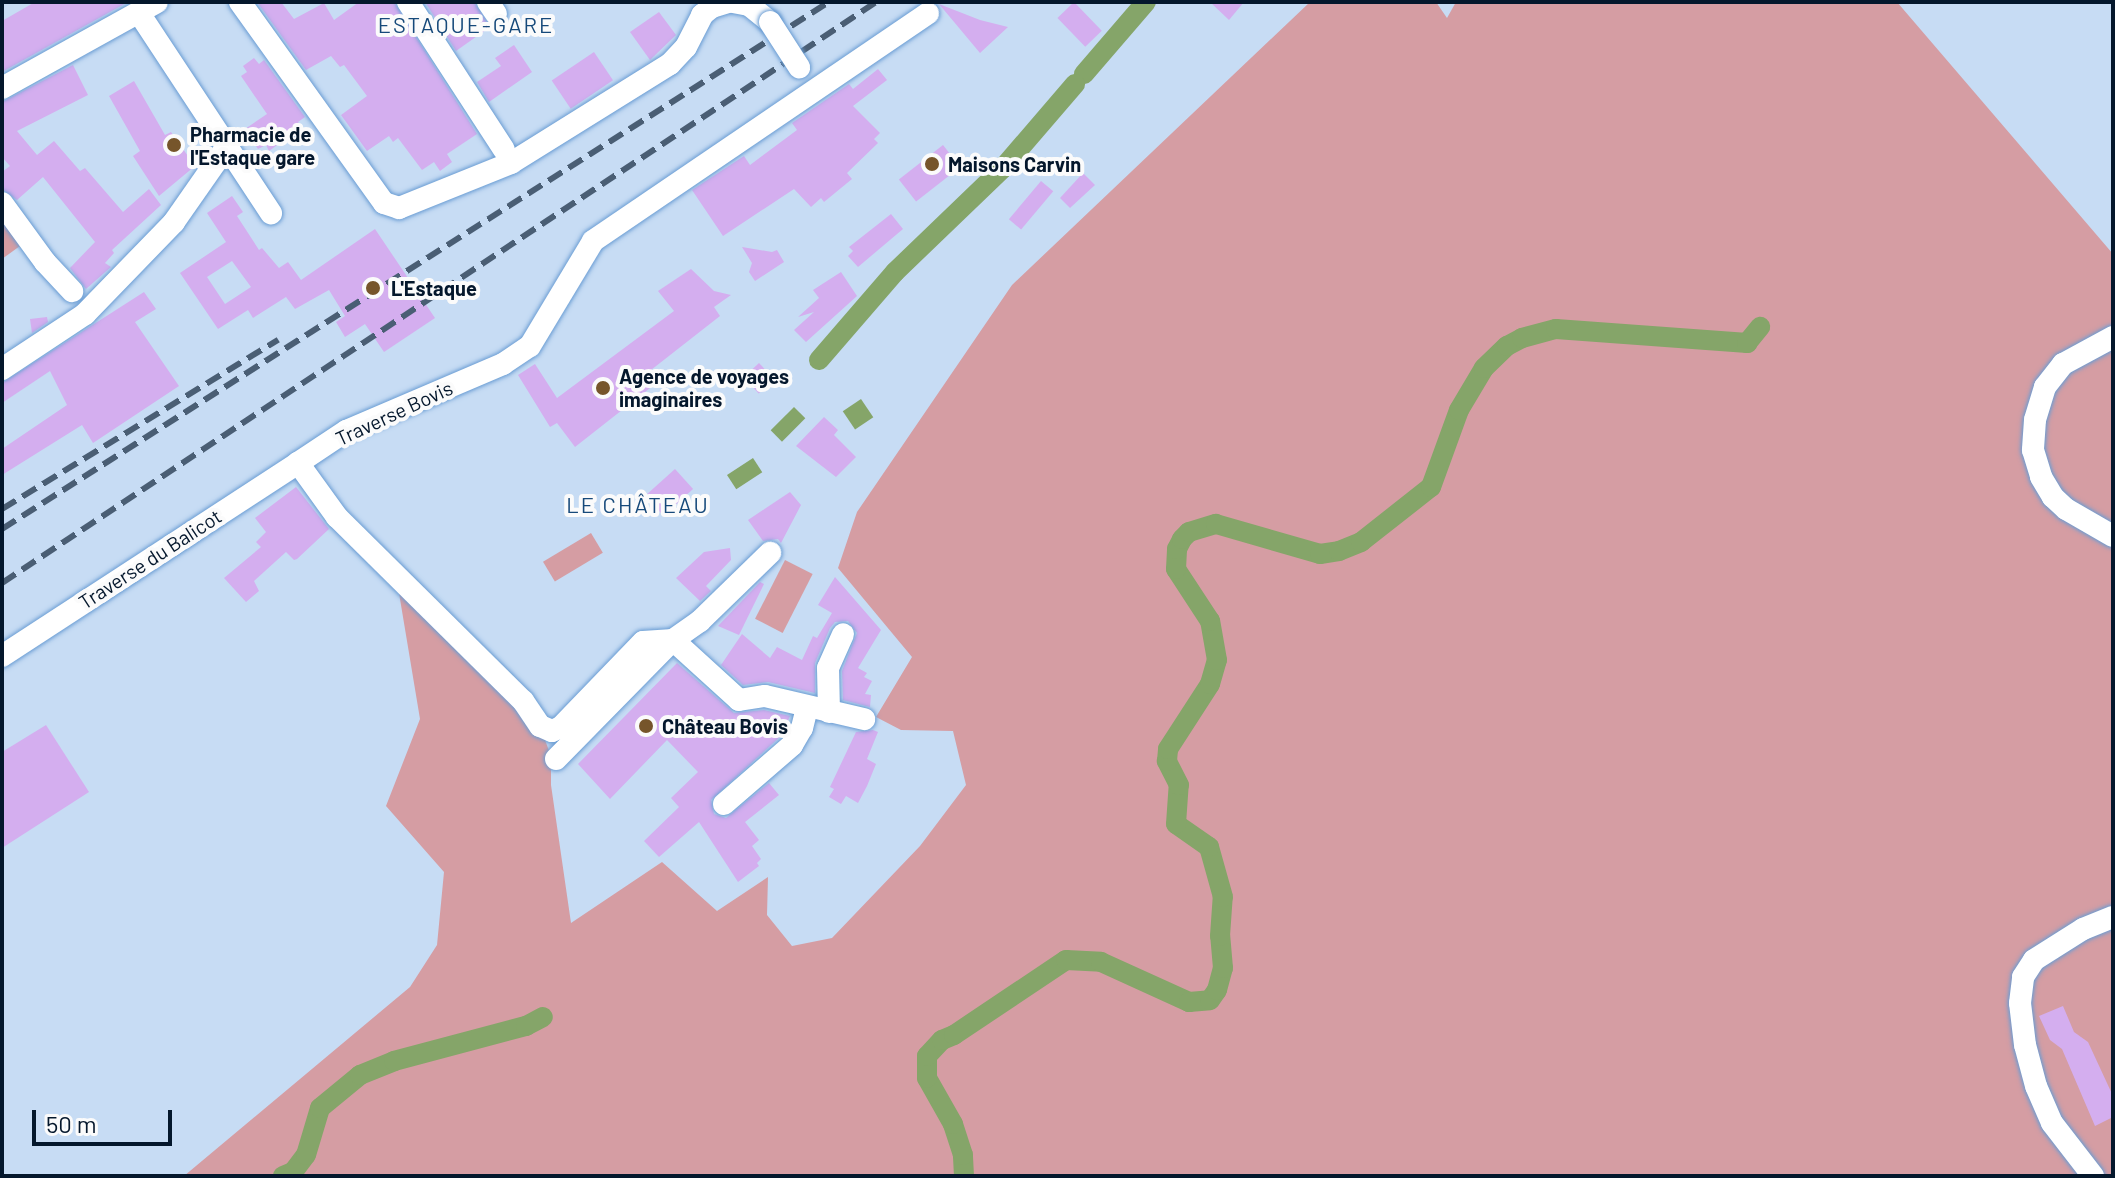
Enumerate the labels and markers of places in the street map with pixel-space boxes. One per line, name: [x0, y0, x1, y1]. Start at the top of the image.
place label: Pharmacie de l'Estaque gare: [190, 122, 315, 169]
marker: Pharmacie de l'Estaque gare: [165, 136, 183, 154]
place label: Maisons Carvin: [948, 152, 1081, 176]
marker: Maisons Carvin: [923, 155, 941, 173]
place label: L'Estaque: [391, 276, 477, 300]
marker: L'Estaque: [362, 277, 384, 299]
place label: Agence de voyages imaginaires: [619, 364, 789, 411]
marker: Agence de voyages imaginaires: [594, 379, 612, 397]
place label: Château Bovis: [662, 714, 788, 738]
marker: Château Bovis: [637, 717, 655, 735]

